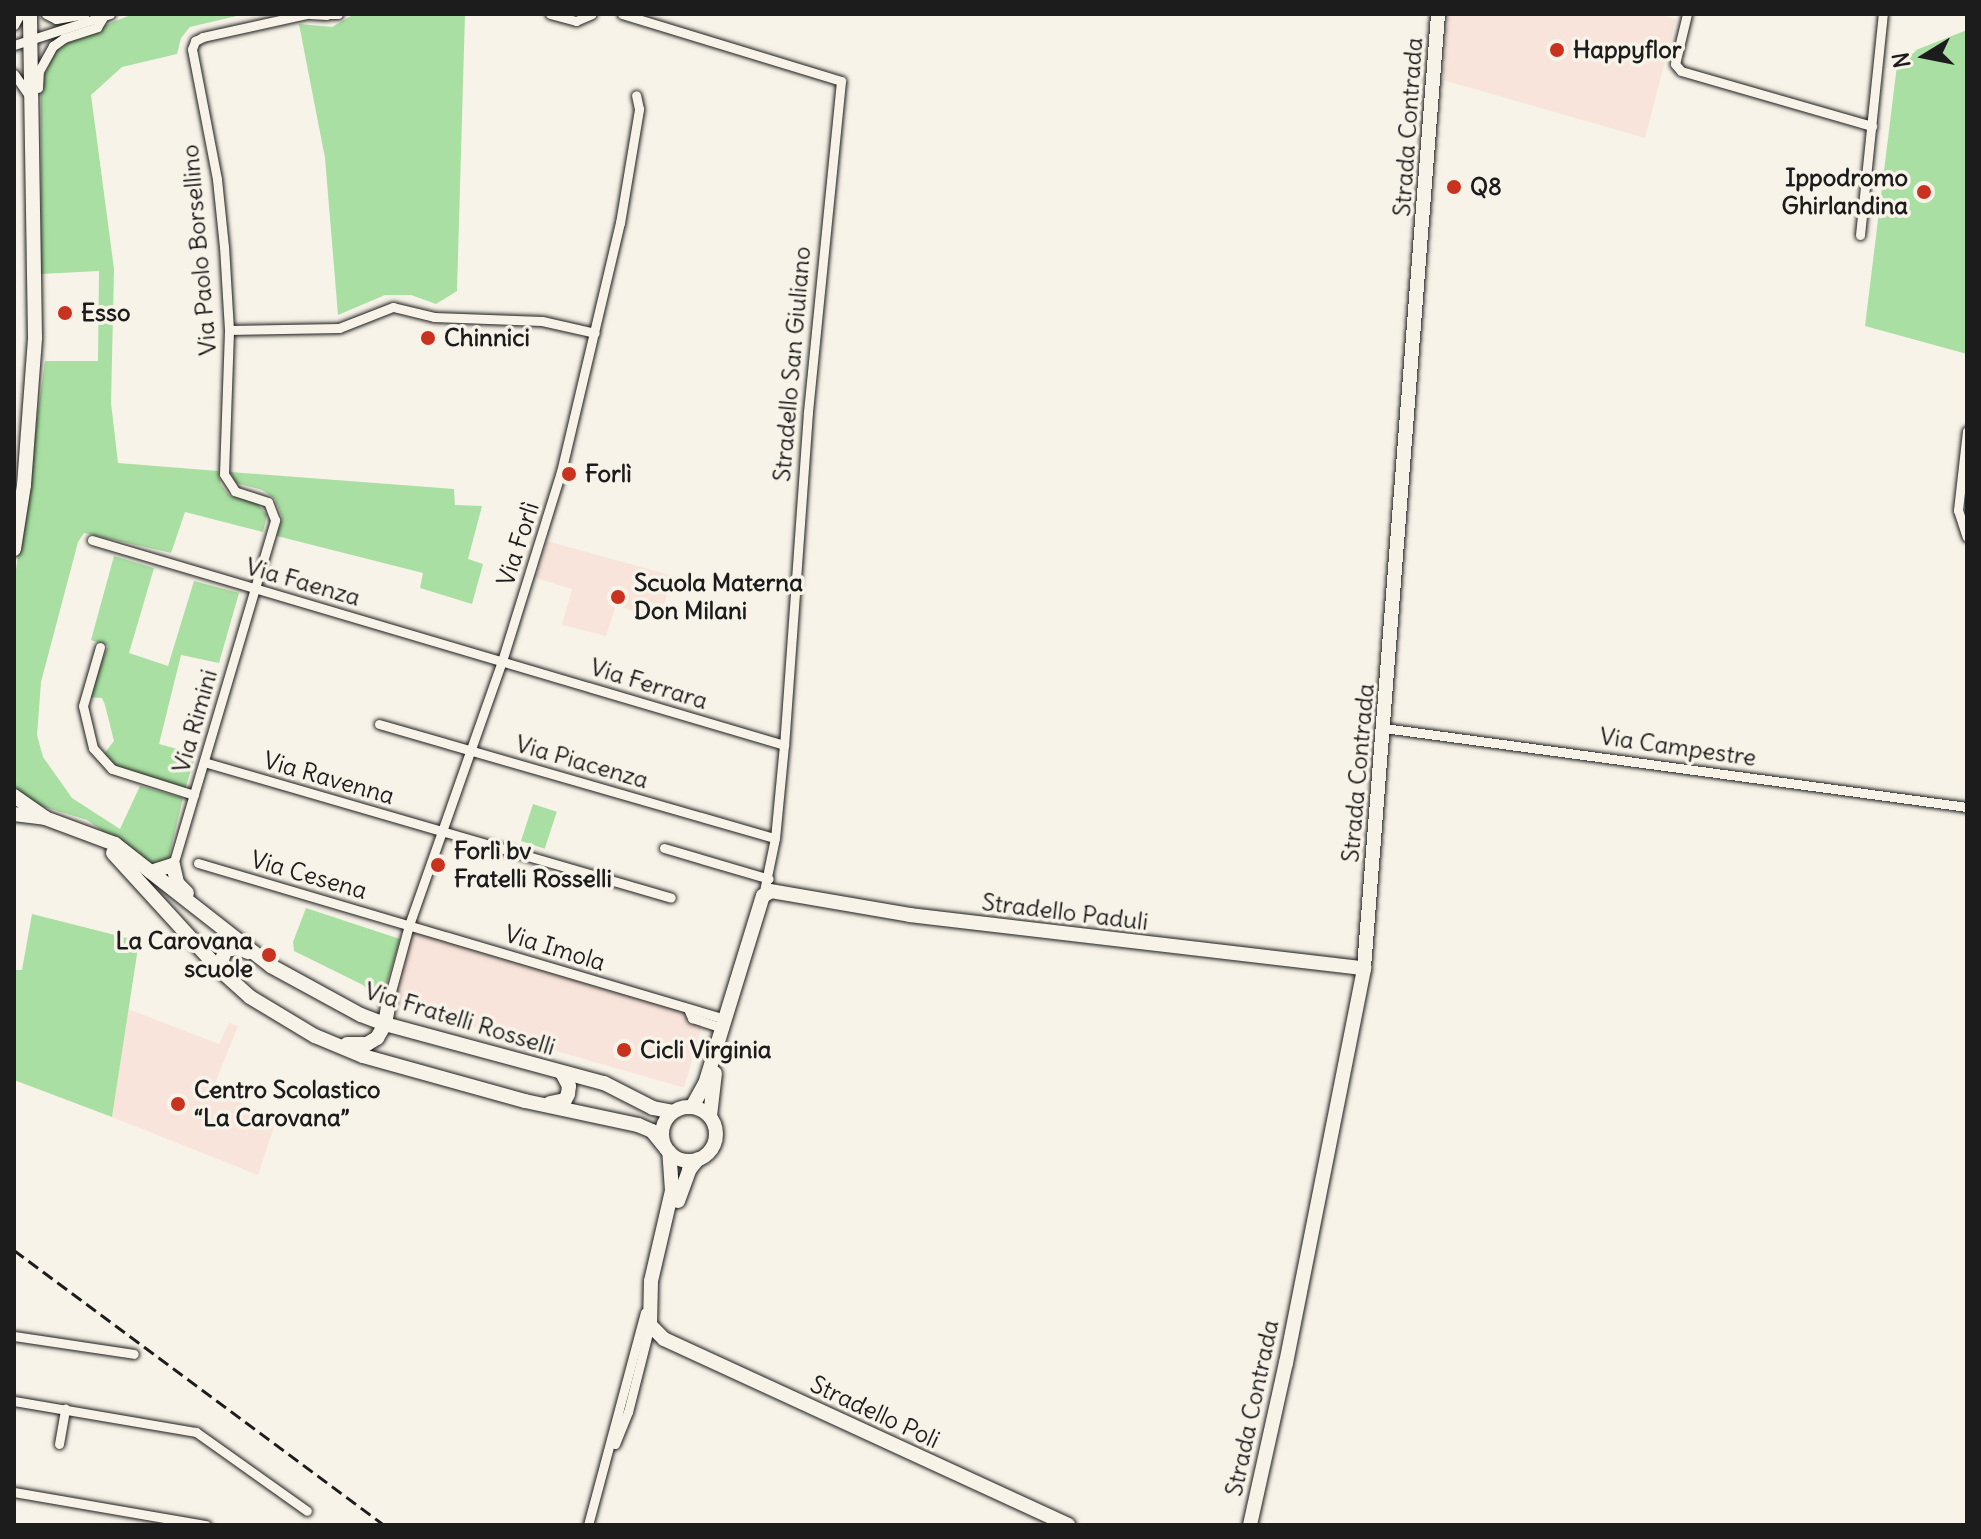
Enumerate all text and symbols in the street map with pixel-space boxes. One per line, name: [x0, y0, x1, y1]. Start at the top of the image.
north arrow: [1885, 16, 1965, 96]
street label: Strada Contrada: [1387, 36, 1429, 218]
place label: Happyflor: [1573, 36, 1681, 64]
marker: Happyflor: [1548, 41, 1566, 59]
text: N: [1886, 50, 1916, 70]
street label: Via Paolo Borsellino: [175, 143, 223, 357]
place label: Ippodromo Ghirlandina: [1782, 164, 1908, 220]
place label: Q8: [1470, 173, 1502, 201]
marker: Q8: [1445, 178, 1463, 196]
marker: Ippodromo Ghirlandina: [1915, 183, 1933, 201]
street label: Stradello San Giuliano: [767, 245, 817, 483]
place label: Esso: [81, 299, 130, 327]
marker: Esso: [56, 304, 74, 322]
place label: Chinnici: [444, 324, 530, 352]
marker: Chinnici: [419, 329, 437, 347]
place label: Forlì: [585, 460, 632, 488]
marker: Forlì: [560, 465, 578, 483]
street label: Via Forlì: [491, 498, 545, 590]
street label: Via Faenza: [242, 552, 364, 612]
place label: Scuola Materna Don Milani: [634, 569, 803, 625]
marker: Scuola Materna Don Milani: [609, 588, 627, 606]
street label: Via Ferrara: [587, 653, 711, 715]
street label: Via Rimini: [167, 666, 223, 776]
street label: Strada Contrada: [1336, 682, 1380, 864]
street label: Via Campestre: [1598, 722, 1758, 772]
street label: Via Piacenza: [512, 729, 652, 795]
street label: Via Ravenna: [260, 746, 398, 810]
place label: Forlì bv Fratelli Rosselli: [454, 837, 612, 893]
street label: Via Cesena: [248, 845, 370, 905]
marker: Forlì bv Fratelli Rosselli: [429, 856, 447, 874]
street label: Stradello Paduli: [980, 888, 1150, 936]
street label: Via Imola: [501, 919, 609, 977]
place label: La Carovana scuole: [116, 927, 253, 983]
marker: La Carovana scuole: [260, 946, 278, 964]
street label: Via Fratelli Rosselli: [361, 976, 559, 1062]
place label: Cicli Virginia: [640, 1036, 771, 1064]
marker: Cicli Virginia: [615, 1041, 633, 1059]
place label: Centro Scolastico “La Carovana”: [194, 1076, 380, 1132]
marker: Centro Scolastico “La Carovana”: [169, 1095, 187, 1113]
street label: Strada Contrada: [1219, 1317, 1285, 1499]
street label: Stradello Poli: [806, 1370, 944, 1454]

